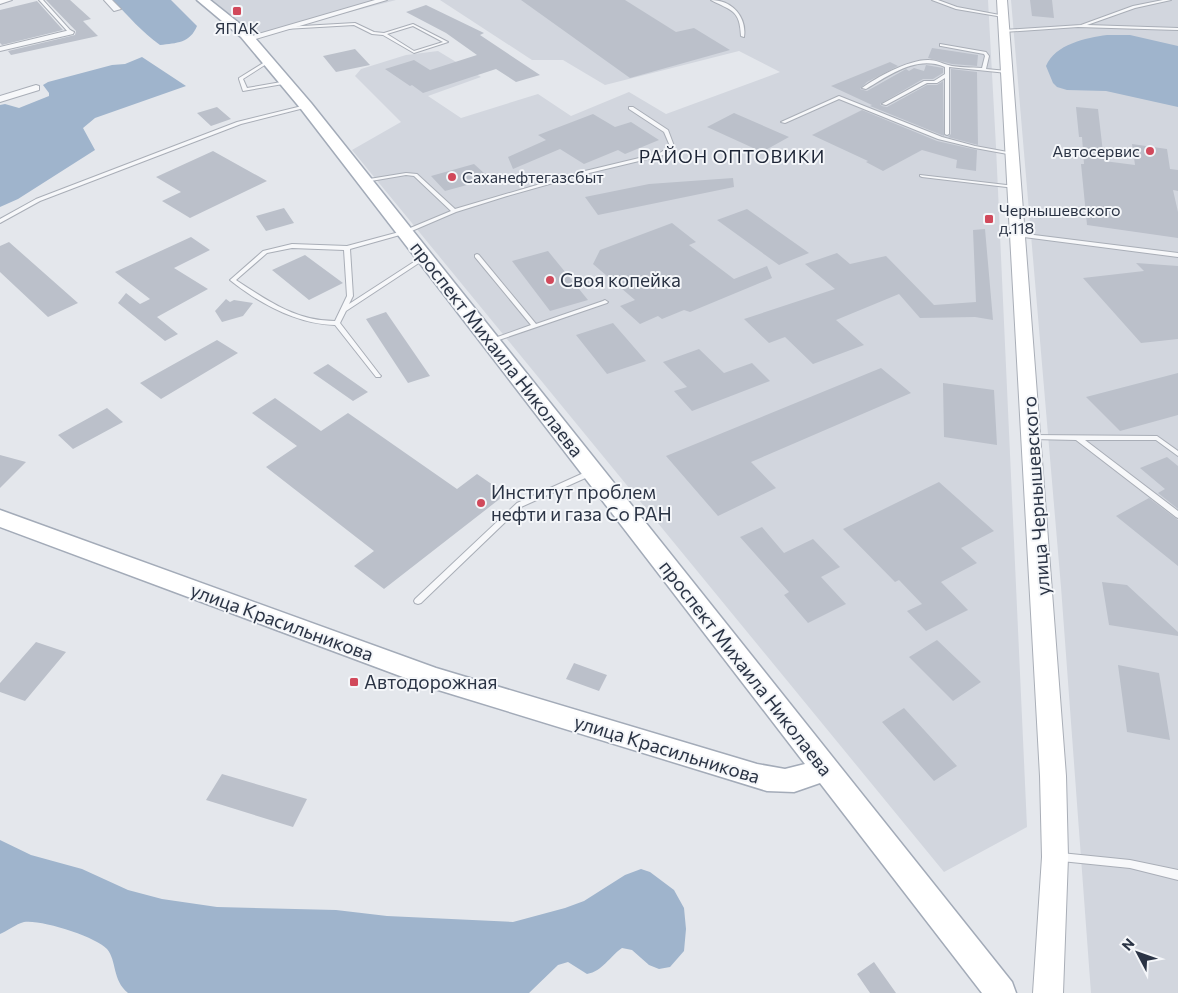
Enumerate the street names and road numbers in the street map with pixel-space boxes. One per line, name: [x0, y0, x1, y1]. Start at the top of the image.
street label: проспект Михаила Николаева: [406, 236, 589, 461]
street label: улица Чернышевского: [1017, 395, 1054, 597]
street label: проспект Михаила Николаева: [655, 555, 838, 780]
street label: улица Красильникова: [188, 578, 377, 665]
street label: улица Красильникова: [571, 709, 763, 788]

